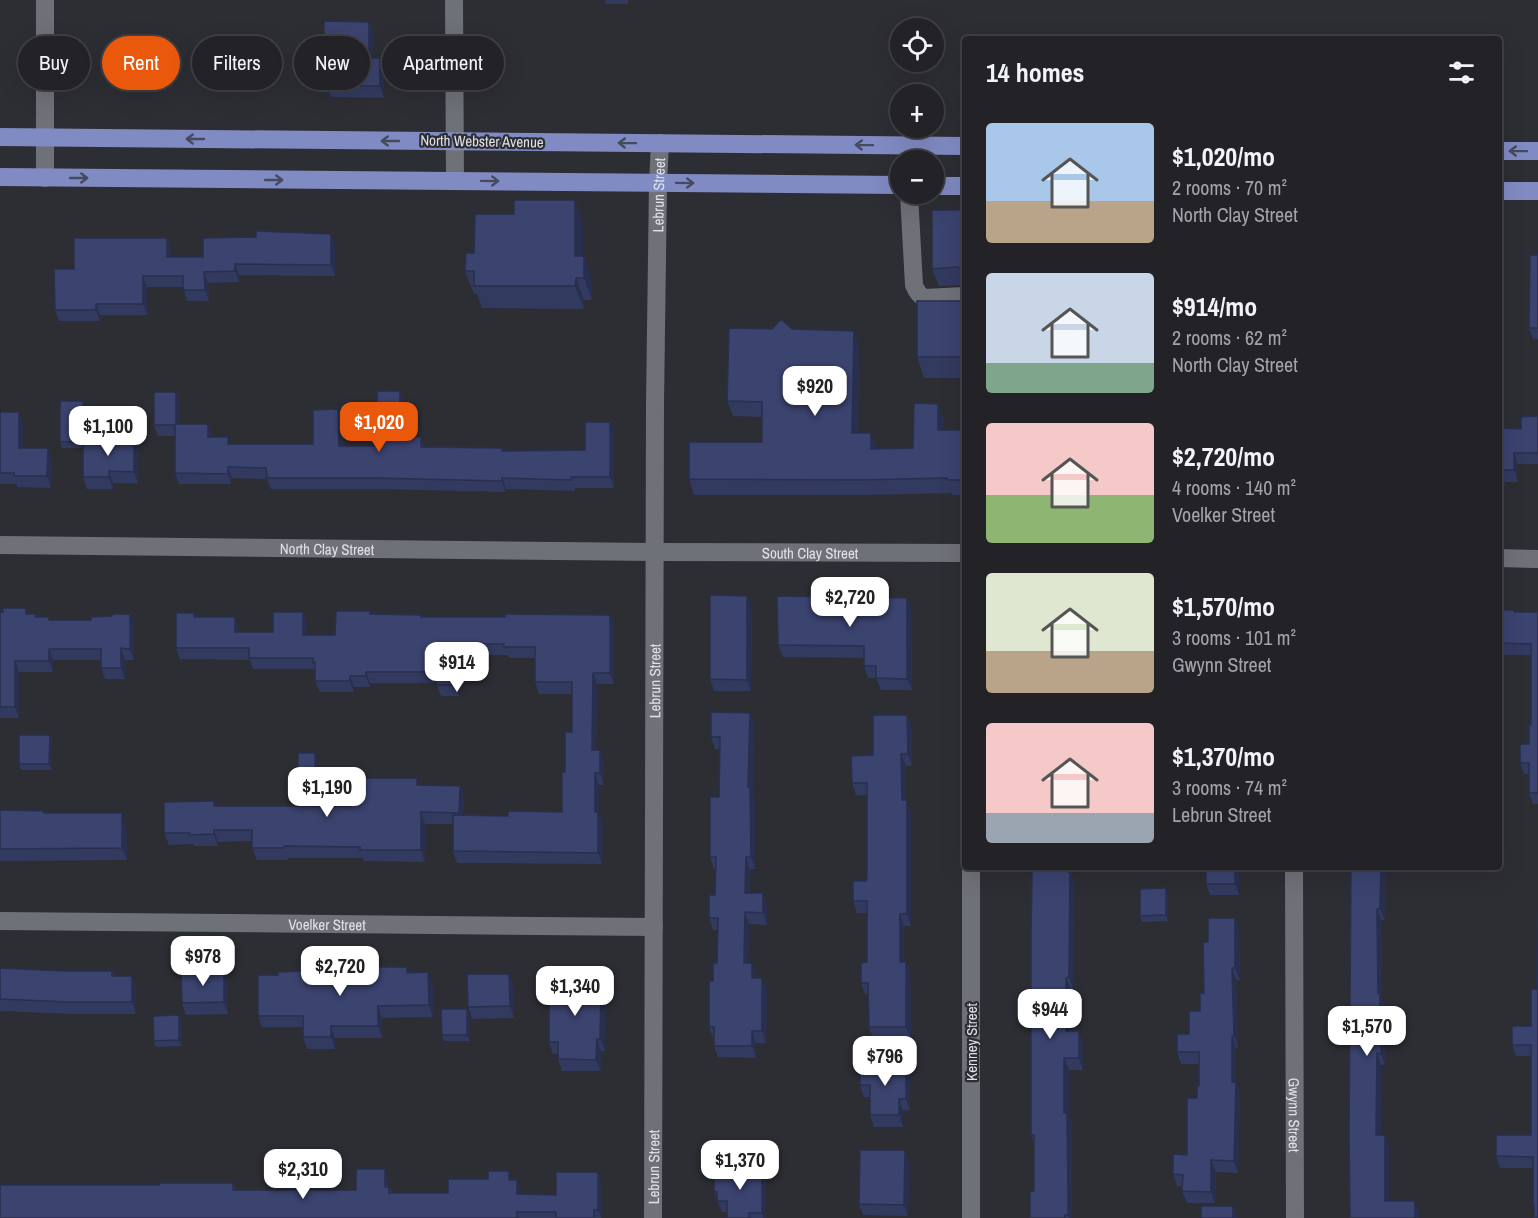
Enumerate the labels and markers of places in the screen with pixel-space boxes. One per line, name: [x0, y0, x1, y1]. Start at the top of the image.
pin: $920: [779, 366, 851, 417]
pin: $1,020: [330, 402, 428, 453]
pin: $1,100: [59, 406, 157, 457]
pin: $2,720: [801, 577, 899, 628]
pin: $914: [421, 642, 493, 693]
pin: $1,190: [278, 767, 376, 818]
pin: $978: [167, 936, 239, 987]
pin: $2,720: [291, 946, 389, 997]
pin: $1,340: [526, 966, 624, 1017]
pin: $944: [1014, 989, 1086, 1040]
pin: $1,570: [1318, 1006, 1416, 1057]
pin: $796: [849, 1036, 921, 1087]
pin: $1,370: [691, 1140, 789, 1191]
pin: $2,310: [254, 1149, 352, 1200]

